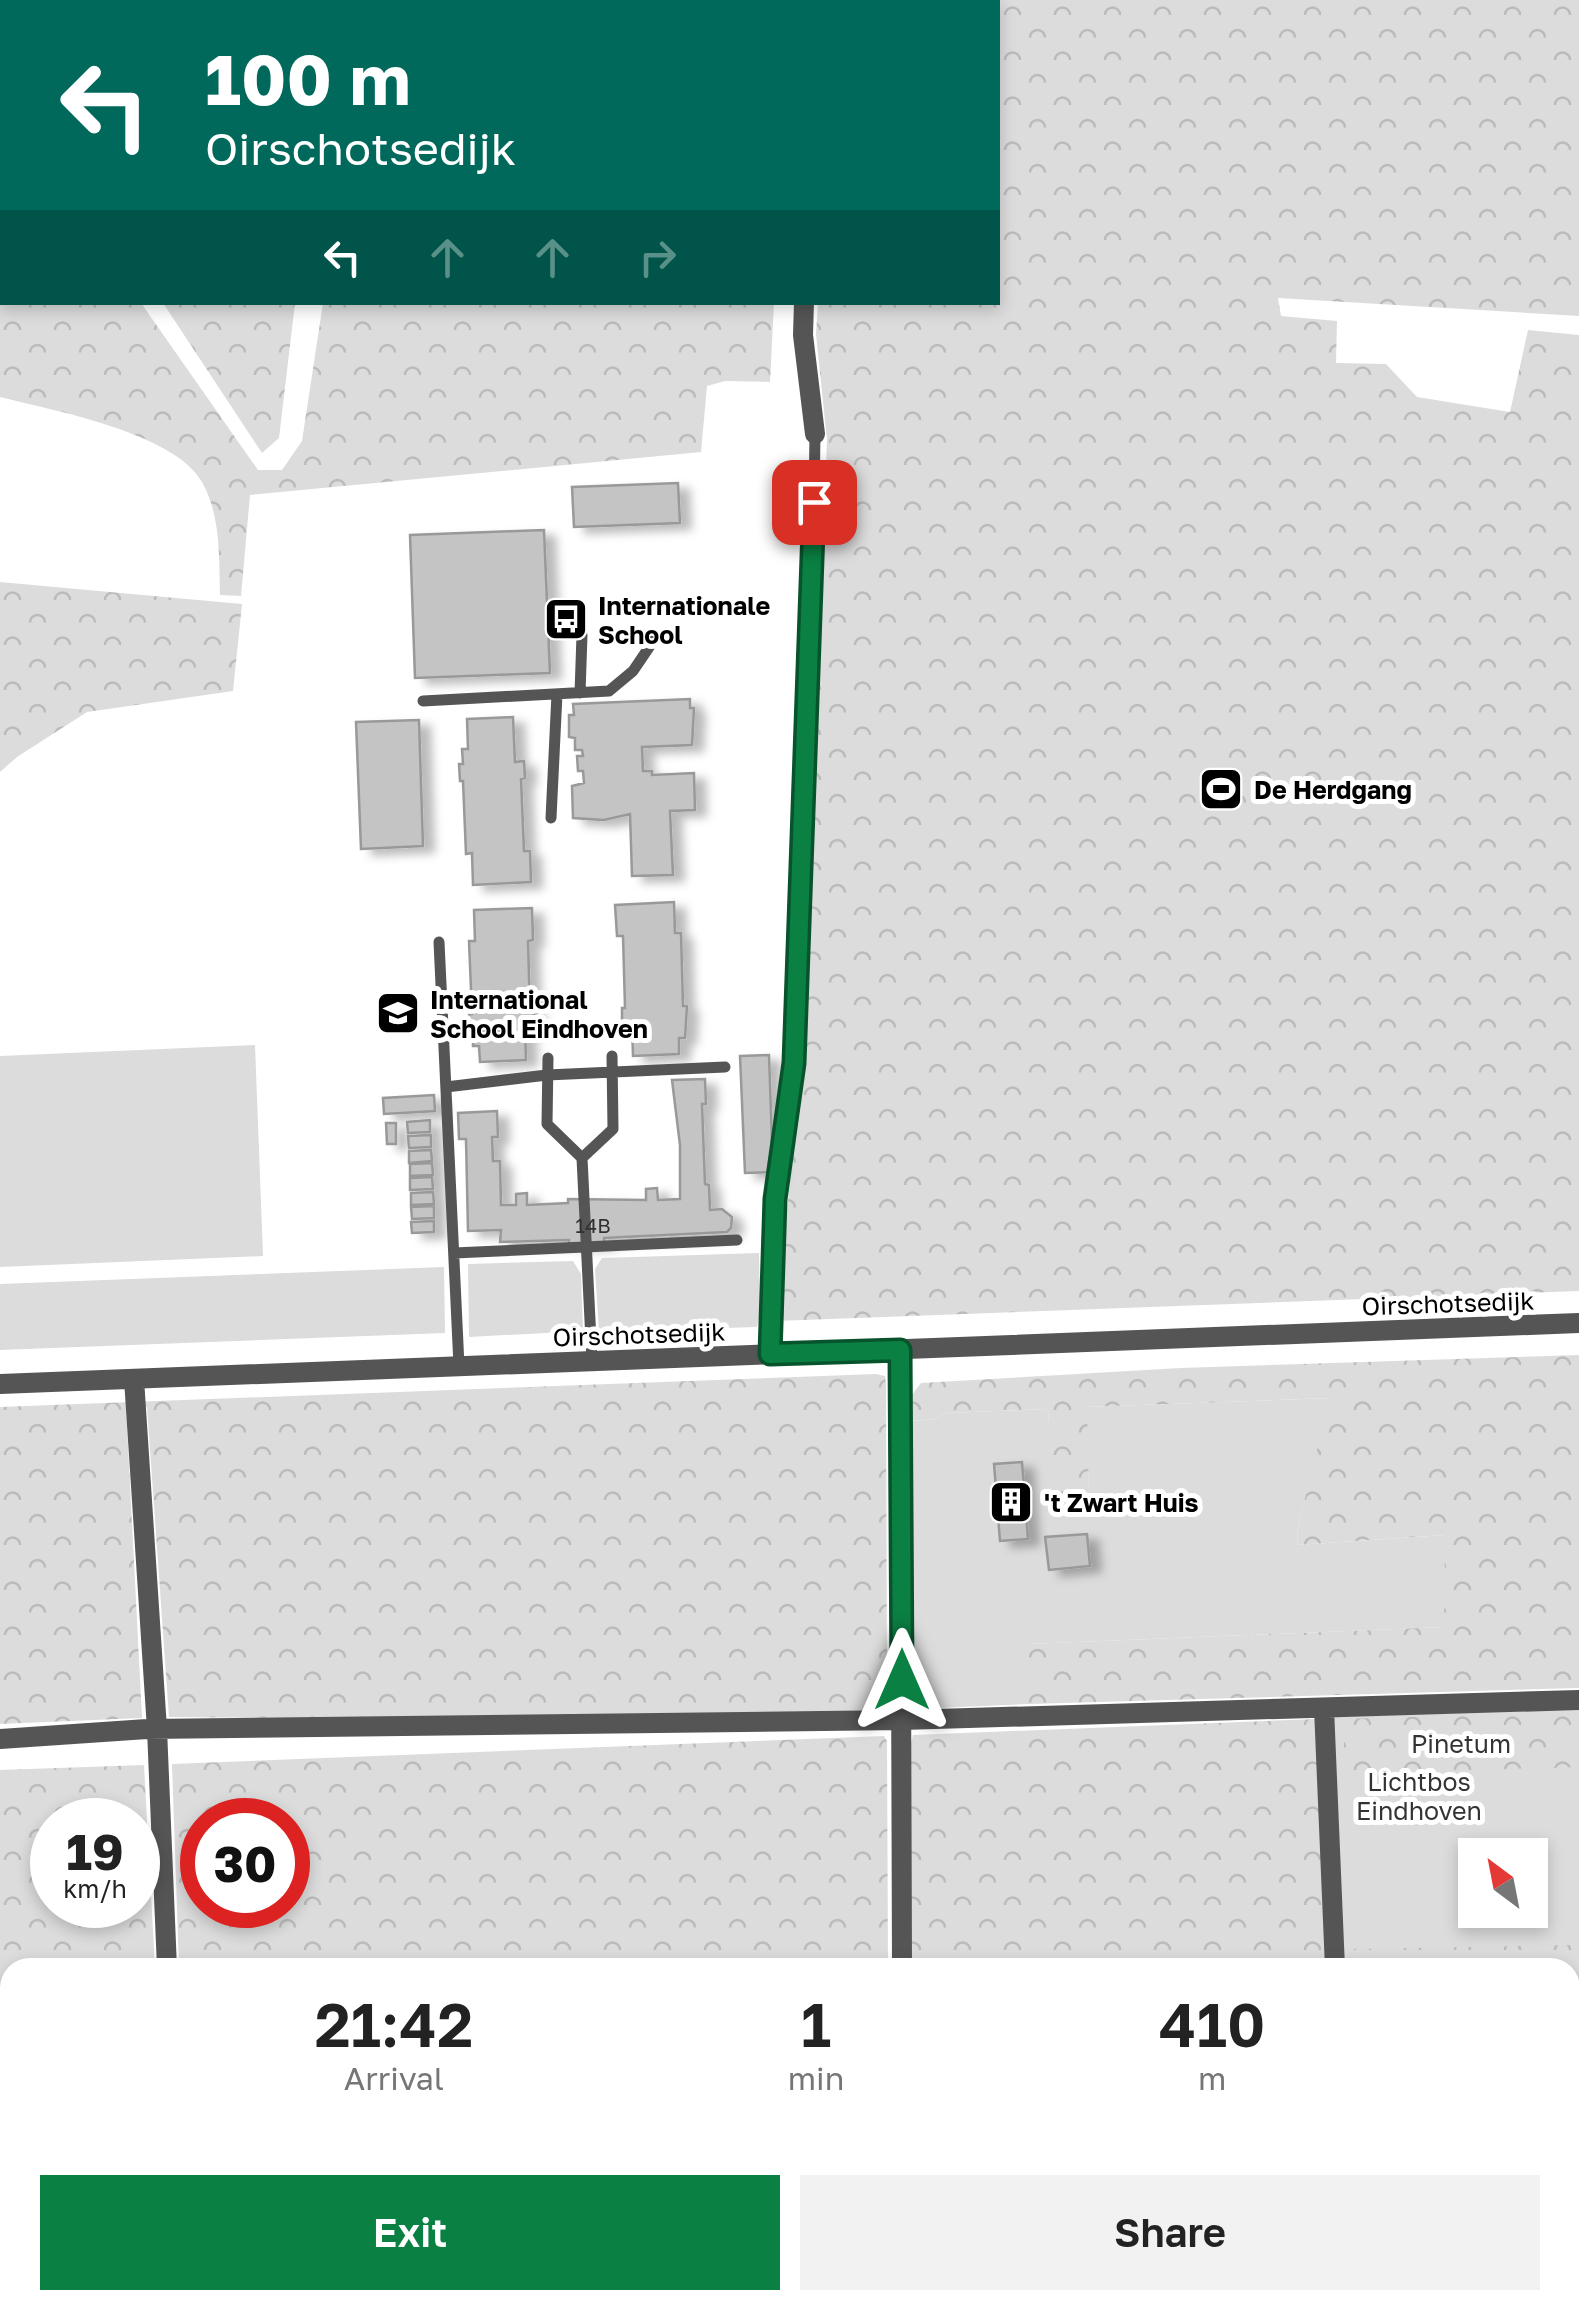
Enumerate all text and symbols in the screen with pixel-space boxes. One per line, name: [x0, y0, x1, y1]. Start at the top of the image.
text: 100 m: [205, 36, 411, 120]
icon: left: [40, 40, 170, 170]
text: Oirschotsedijk: [205, 121, 516, 175]
icon: left: [315, 230, 370, 285]
icon: ahead: [420, 230, 475, 285]
icon: ahead: [525, 230, 580, 285]
icon: right: [630, 230, 685, 285]
pin: [772, 460, 857, 545]
icon: arrive: [787, 475, 842, 530]
place label: Internationale School: [598, 590, 770, 650]
bus stop icon: Internationale School: [543, 596, 589, 642]
sports icon: De Herdgang: [1198, 766, 1244, 812]
place label: De Herdgang: [1254, 774, 1412, 805]
place label: International School Eindhoven: [430, 984, 648, 1044]
school or university icon: International School Eindhoven: [375, 990, 421, 1036]
house number: 14B: [575, 1213, 611, 1237]
street label: Oirschotsedijk: [1361, 1284, 1535, 1322]
street label: Oirschotsedijk: [552, 1315, 726, 1353]
building icon: 't Zwart Huis: [988, 1479, 1034, 1525]
place label: 't Zwart Huis: [1044, 1487, 1199, 1518]
position arrow: [850, 1628, 954, 1732]
park label: Pinetum: [1411, 1728, 1511, 1759]
park label: Lichtbos Eindhoven: [1356, 1766, 1482, 1826]
speed limit sign: 30: [180, 1798, 310, 1928]
text: 19: [66, 1821, 124, 1881]
north arrow: [1458, 1838, 1548, 1928]
map controls: [1458, 1838, 1548, 1928]
text: km/h: [63, 1873, 127, 1904]
text: 21:42: [315, 1988, 473, 2060]
text: 1: [801, 1988, 831, 2060]
text: 410: [1159, 1988, 1265, 2060]
text: Arrival: [344, 2059, 444, 2097]
text: min: [788, 2059, 844, 2097]
text: m: [1198, 2059, 1226, 2097]
button: Exit: [40, 2175, 780, 2290]
button: Share: [800, 2175, 1540, 2290]

